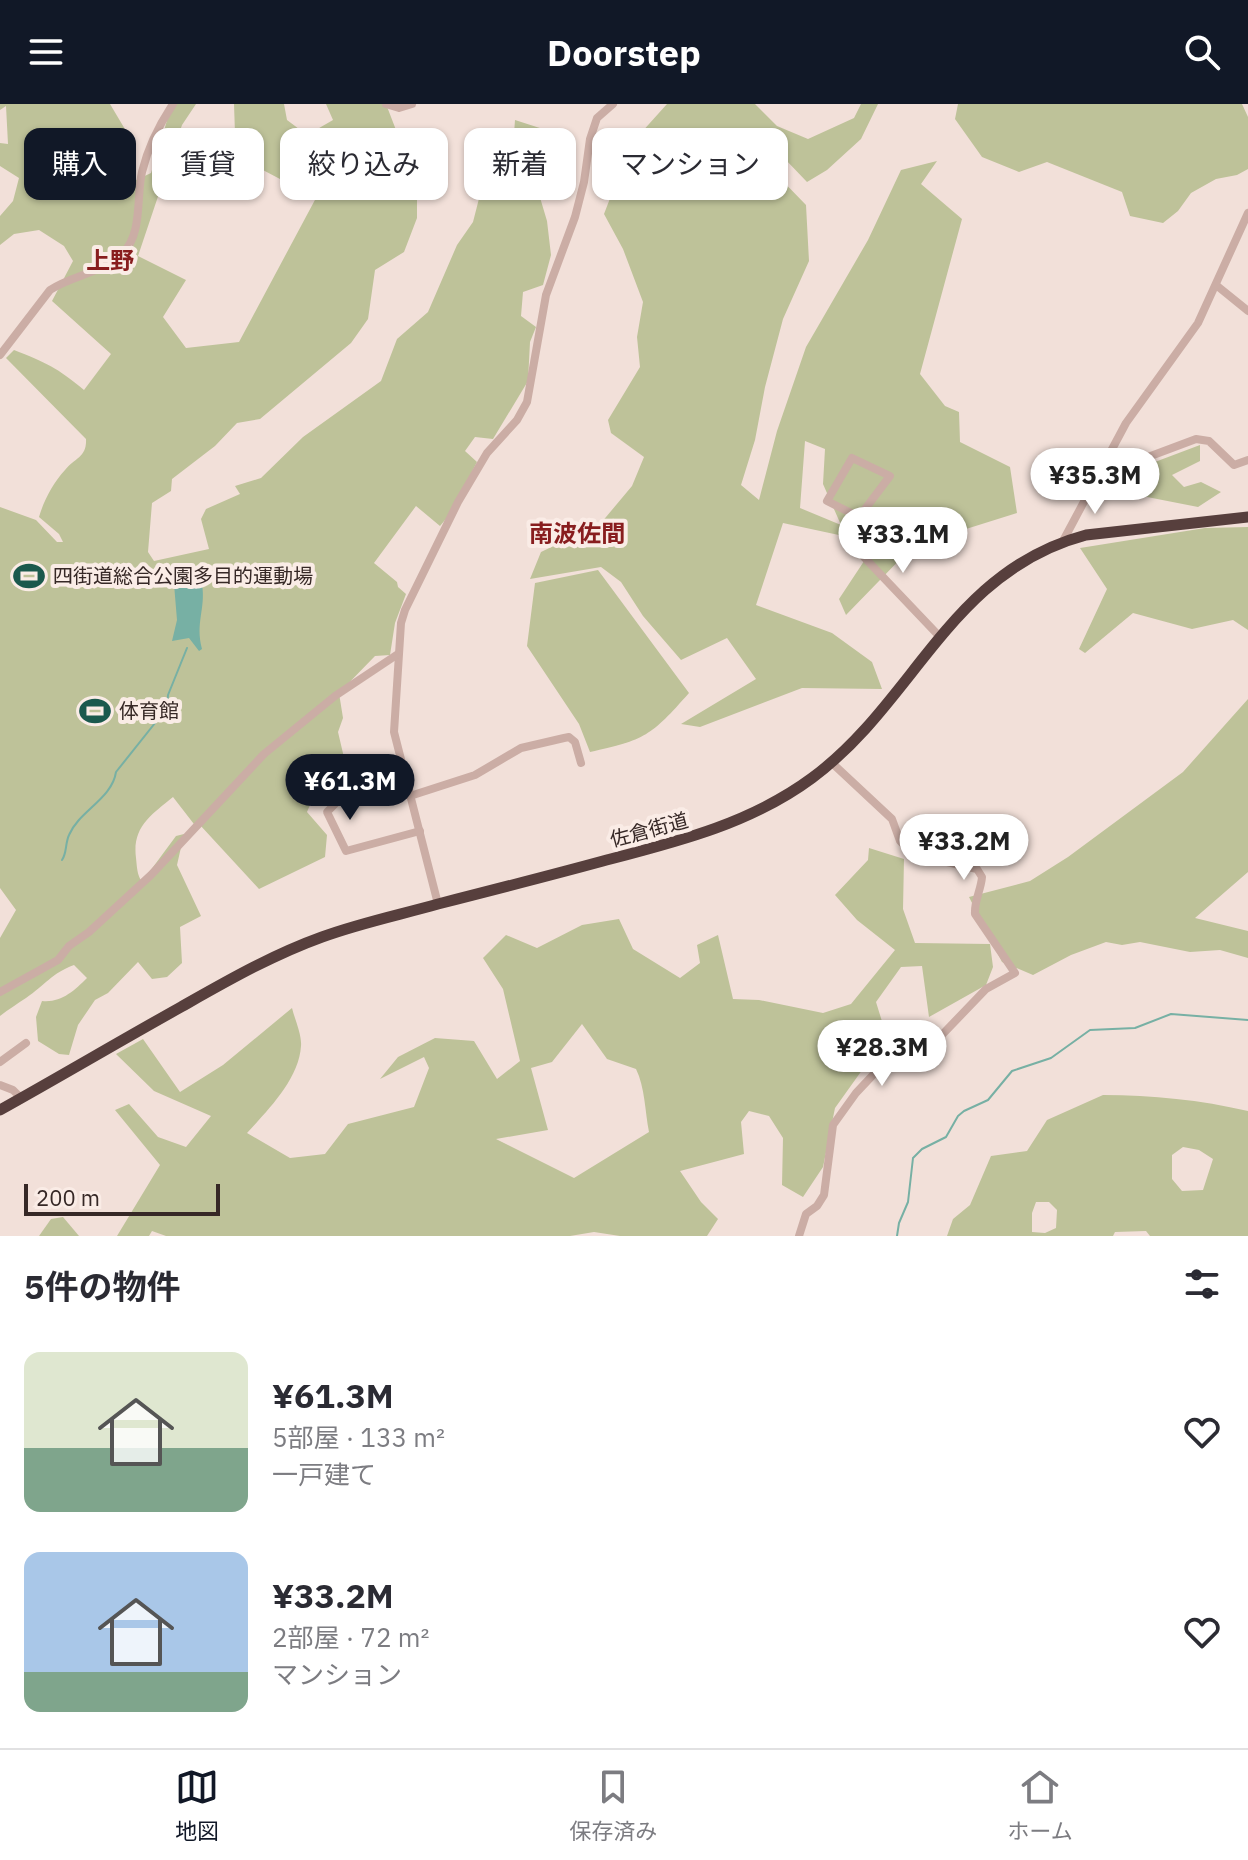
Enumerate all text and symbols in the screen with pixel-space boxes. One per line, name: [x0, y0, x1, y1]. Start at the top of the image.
text: Doorstep: [547, 29, 701, 76]
icon: menu: [24, 30, 68, 74]
icon: search: [1180, 30, 1224, 74]
chip: 購入: [24, 128, 136, 200]
chip: 賃貸: [152, 128, 264, 200]
chip: 絞り込み: [280, 128, 448, 200]
chip: 新着: [464, 128, 576, 200]
chip: マンション: [592, 128, 788, 200]
district label: 上野: [86, 244, 134, 276]
pin: ¥35.3M: [1030, 448, 1160, 516]
text: ¥35.3M: [1048, 457, 1142, 491]
pin: ¥33.1M: [838, 507, 968, 575]
text: ¥33.1M: [856, 516, 950, 550]
district label: 南波佐間: [529, 517, 625, 549]
sports icon: 四街道総合公園多目的運動場: [12, 559, 46, 593]
place label: 四街道総合公園多目的運動場: [53, 562, 313, 589]
sports icon: 体育館: [78, 694, 112, 728]
place label: 体育館: [119, 697, 179, 724]
pin: ¥61.3M: [285, 754, 415, 822]
text: ¥61.3M: [303, 763, 397, 797]
street label: 佐倉街道: [607, 806, 691, 853]
pin: ¥33.2M: [899, 814, 1029, 882]
text: ¥33.2M: [917, 823, 1011, 857]
pin: ¥28.3M: [817, 1020, 947, 1088]
text: ¥28.3M: [835, 1029, 929, 1063]
scale bar: [24, 1180, 220, 1216]
text: 200 m: [36, 1183, 100, 1212]
icon: filters: [1180, 1262, 1224, 1306]
text: 5件の物件: [24, 1264, 180, 1308]
text: ¥61.3M: [272, 1373, 394, 1417]
icon: home: [88, 1384, 184, 1480]
icon: heart: [1180, 1410, 1224, 1454]
text: 5部屋 · 133 m²: [272, 1420, 445, 1454]
text: 一戸建て: [272, 1457, 376, 1491]
text: ¥33.2M: [272, 1573, 394, 1617]
icon: home: [88, 1584, 184, 1680]
icon: heart: [1180, 1610, 1224, 1654]
text: 2部屋 · 72 m²: [272, 1620, 429, 1654]
text: マンション: [272, 1657, 402, 1691]
tab: 地図: [175, 1765, 219, 1845]
tab: 保存済み: [569, 1765, 657, 1845]
tab: ホーム: [1008, 1765, 1073, 1845]

